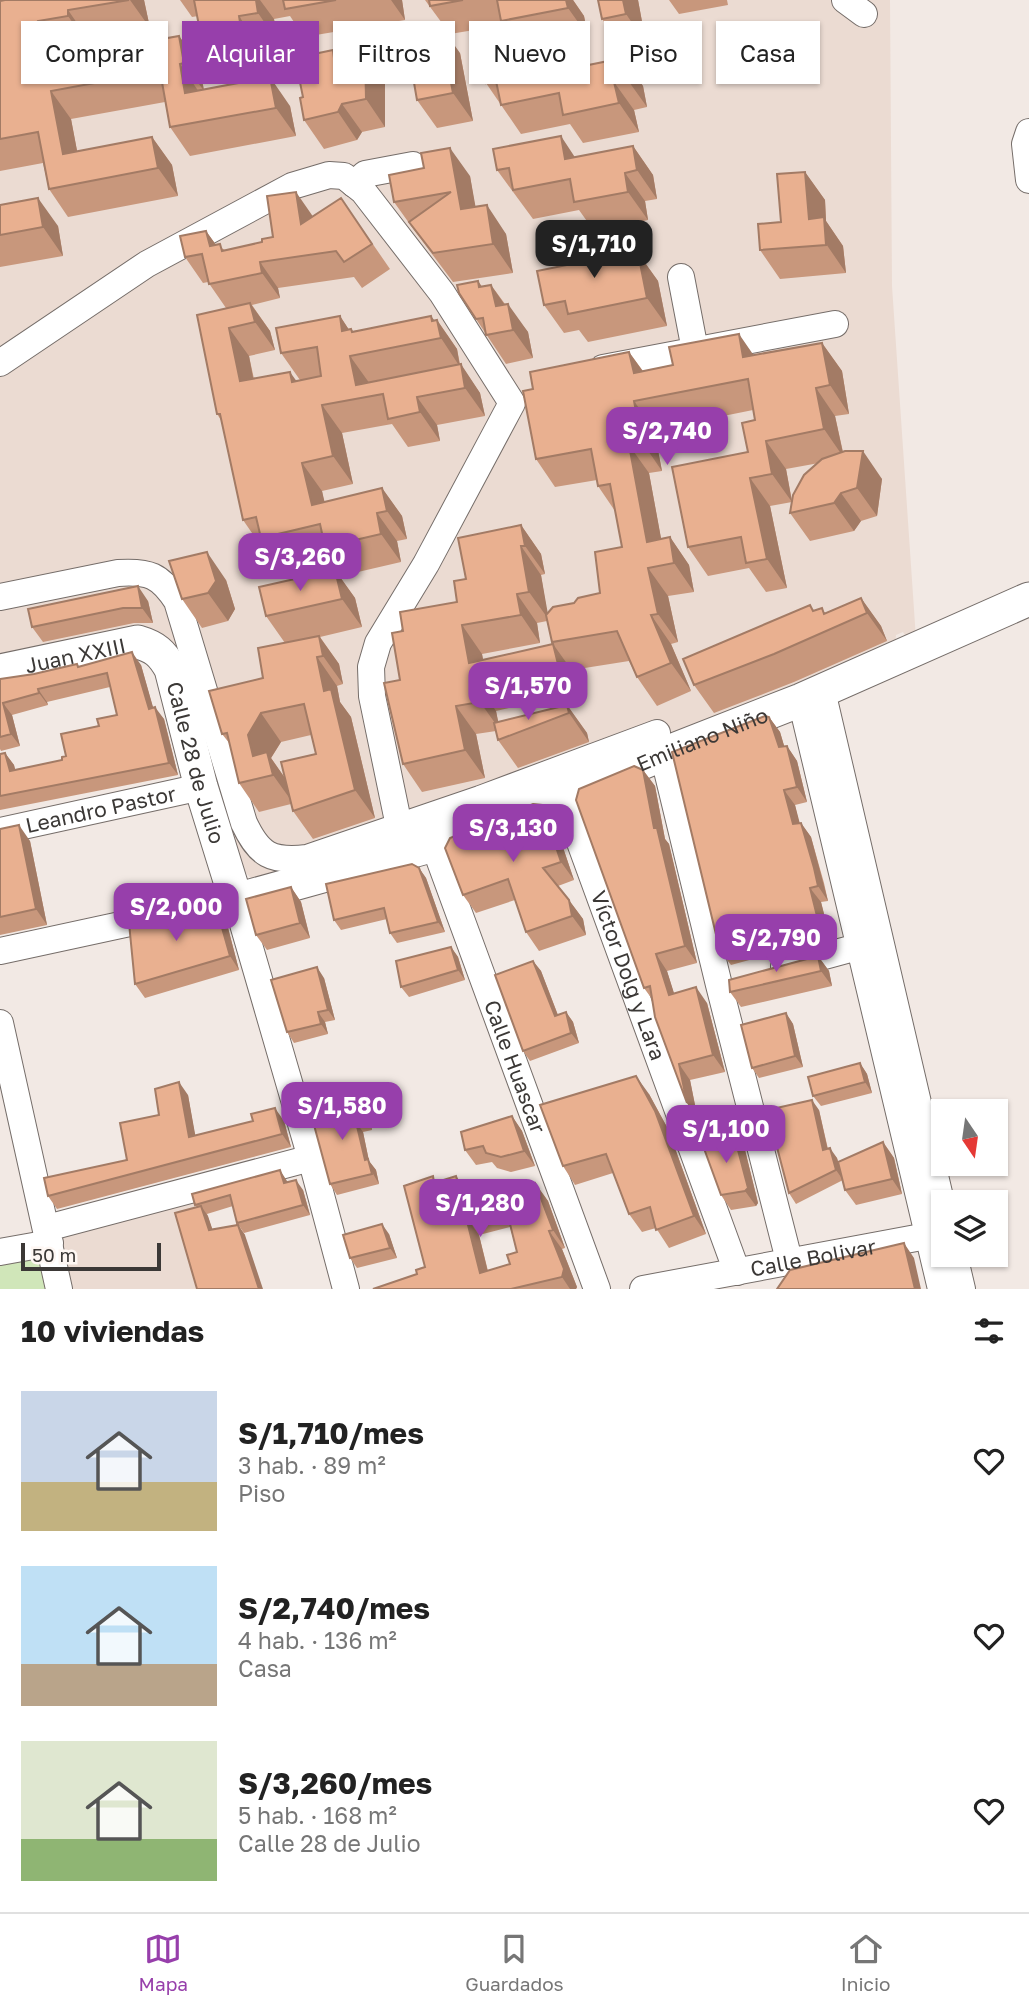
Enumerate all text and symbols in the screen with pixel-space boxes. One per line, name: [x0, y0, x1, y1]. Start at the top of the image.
chip: Comprar: [21, 21, 168, 84]
chip: Alquilar: [182, 21, 319, 84]
chip: Filtros: [333, 21, 455, 84]
chip: Nuevo: [469, 21, 590, 84]
chip: Piso: [604, 21, 702, 84]
chip: Casa: [716, 21, 820, 84]
pin: S/1,710: [529, 220, 659, 280]
text: S/1,710: [552, 229, 637, 257]
pin: S/2,740: [602, 407, 732, 467]
text: S/2,740: [622, 416, 712, 444]
pin: S/3,260: [235, 534, 365, 593]
text: S/3,260: [254, 542, 346, 570]
street label: Juan XXIII: [23, 632, 128, 678]
pin: S/1,570: [463, 662, 593, 722]
text: S/1,570: [484, 671, 572, 699]
street label: Calle 28 de Julio: [162, 679, 231, 847]
street label: Emiliano Niño: [632, 701, 772, 777]
street label: Leandro Pastor: [23, 780, 178, 838]
pin: S/3,130: [448, 804, 578, 864]
text: S/3,130: [469, 813, 557, 841]
pin: S/2,000: [111, 884, 241, 943]
street label: Víctor Dolg y Lara: [586, 887, 671, 1064]
text: S/2,000: [130, 892, 222, 920]
pin: S/2,790: [711, 914, 841, 974]
text: S/2,790: [731, 923, 821, 951]
street label: Calle Huascar: [479, 996, 552, 1137]
pin: S/1,580: [277, 1082, 407, 1142]
text: S/1,580: [297, 1091, 387, 1119]
north arrow: [931, 1099, 1008, 1176]
map controls: [931, 1099, 1008, 1267]
pin: S/1,100: [661, 1106, 791, 1165]
text: S/1,100: [682, 1114, 770, 1142]
pin: S/1,280: [415, 1180, 545, 1239]
text: S/1,280: [435, 1188, 525, 1216]
button: layers: [931, 1190, 1008, 1267]
street label: Calle Bolivar: [748, 1233, 878, 1282]
scale bar: [21, 1240, 161, 1272]
text: 50 m: [32, 1243, 76, 1266]
icon: filters: [970, 1312, 1008, 1350]
text: 10 viviendas: [21, 1313, 204, 1349]
text: S/1,710/mes: [238, 1415, 424, 1451]
icon: home: [77, 1419, 161, 1503]
icon: heart: [970, 1442, 1008, 1480]
text: 3 hab. · 89 m²: [238, 1451, 386, 1479]
text: Piso: [238, 1479, 285, 1507]
text: S/2,740/mes: [238, 1590, 430, 1626]
icon: home: [77, 1594, 161, 1678]
icon: heart: [970, 1617, 1008, 1655]
text: 4 hab. · 136 m²: [238, 1626, 397, 1654]
text: Casa: [238, 1654, 292, 1682]
text: S/3,260/mes: [238, 1765, 432, 1801]
icon: home: [77, 1769, 161, 1853]
icon: heart: [970, 1792, 1008, 1830]
text: 5 hab. · 168 m²: [238, 1801, 397, 1829]
text: Calle 28 de Julio: [238, 1829, 421, 1857]
tab: Mapa: [139, 1930, 188, 1995]
tab: Guardados: [465, 1930, 564, 1995]
tab: Inicio: [841, 1930, 890, 1995]

